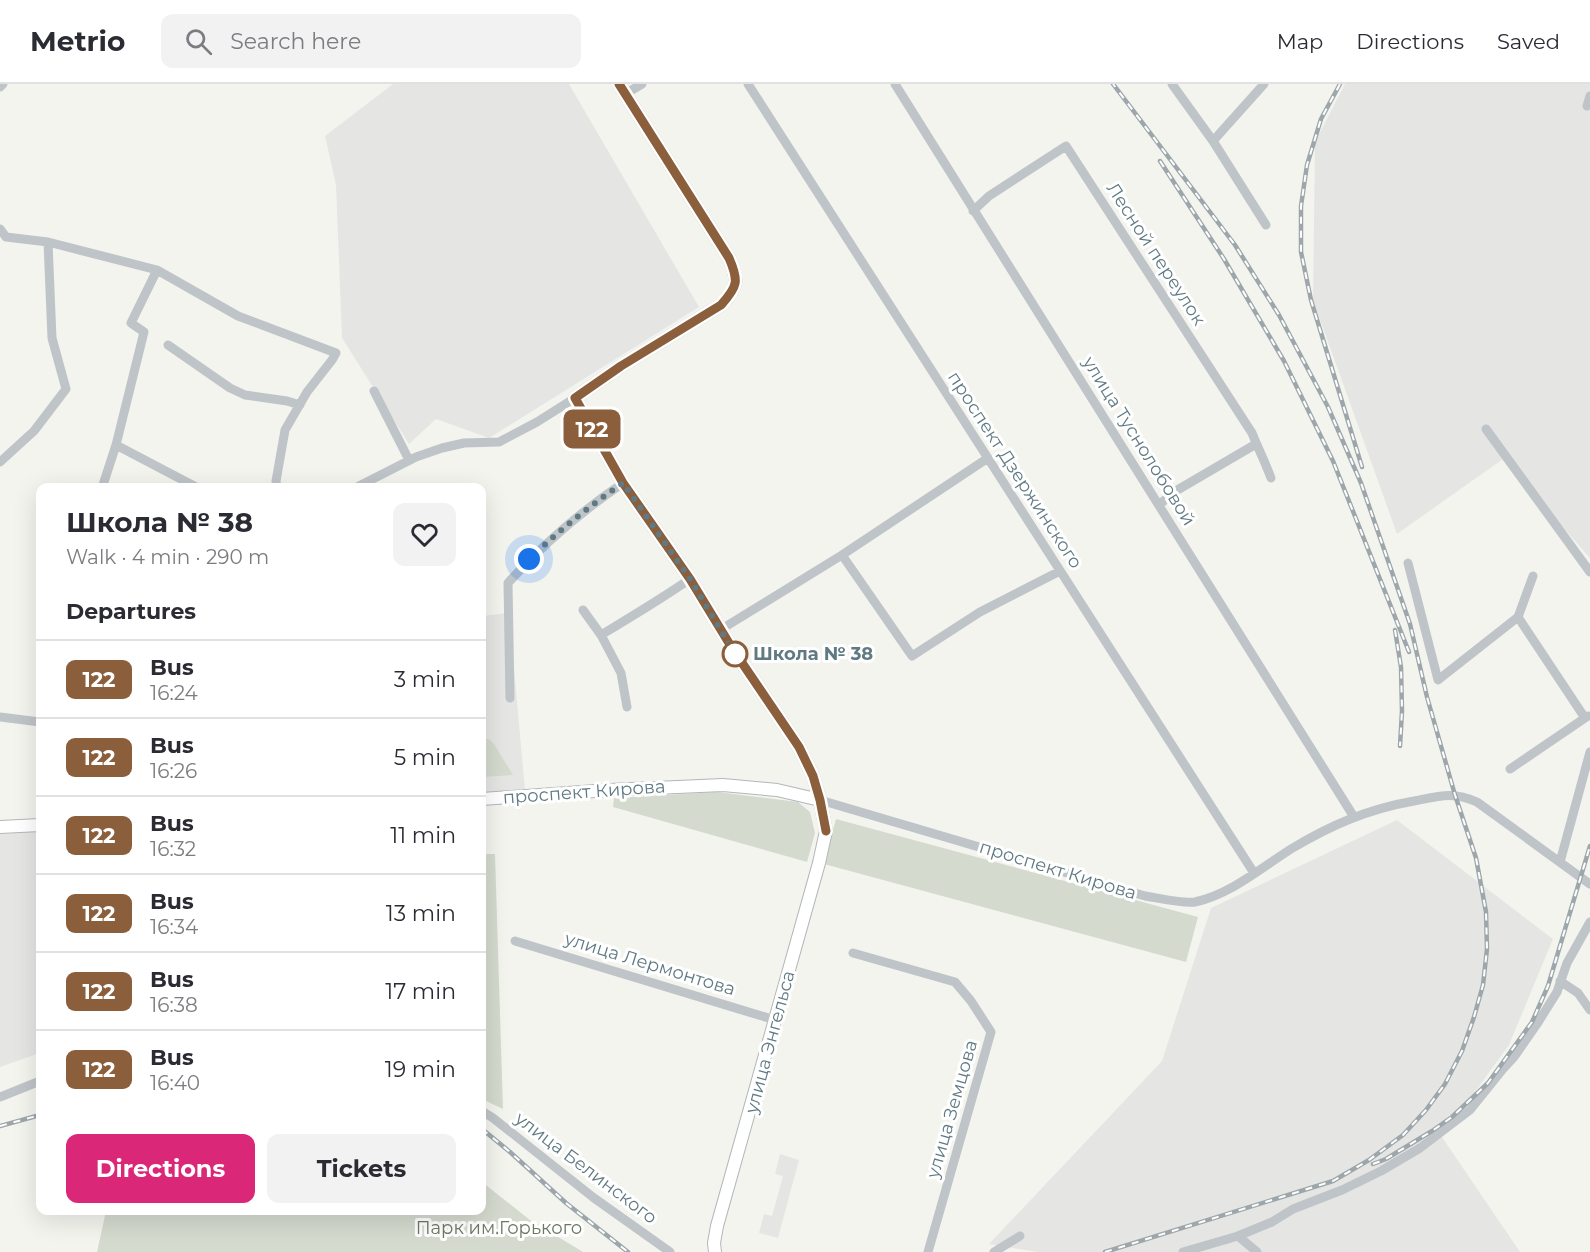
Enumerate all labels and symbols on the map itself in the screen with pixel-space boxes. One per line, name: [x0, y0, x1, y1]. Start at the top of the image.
street label: Лесной переулок: [1102, 179, 1211, 330]
street label: улица Туснолобовой: [1077, 352, 1200, 530]
street label: проспект Дзержинского: [943, 367, 1087, 573]
line badge: 122: [558, 410, 626, 448]
your location: [514, 544, 544, 574]
marker: Школа № 38: [722, 641, 748, 667]
place label: Школа № 38: [753, 643, 873, 665]
street label: проспект Кирова: [502, 775, 666, 809]
street label: проспект Кирова: [977, 836, 1139, 904]
street label: улица Лермонтова: [561, 927, 738, 1000]
street label: улица Энгельса: [740, 968, 800, 1117]
street label: улица Земцова: [921, 1037, 982, 1182]
street label: улица Белинского: [510, 1107, 661, 1229]
park label: Парк им.Горького: [416, 1217, 582, 1239]

